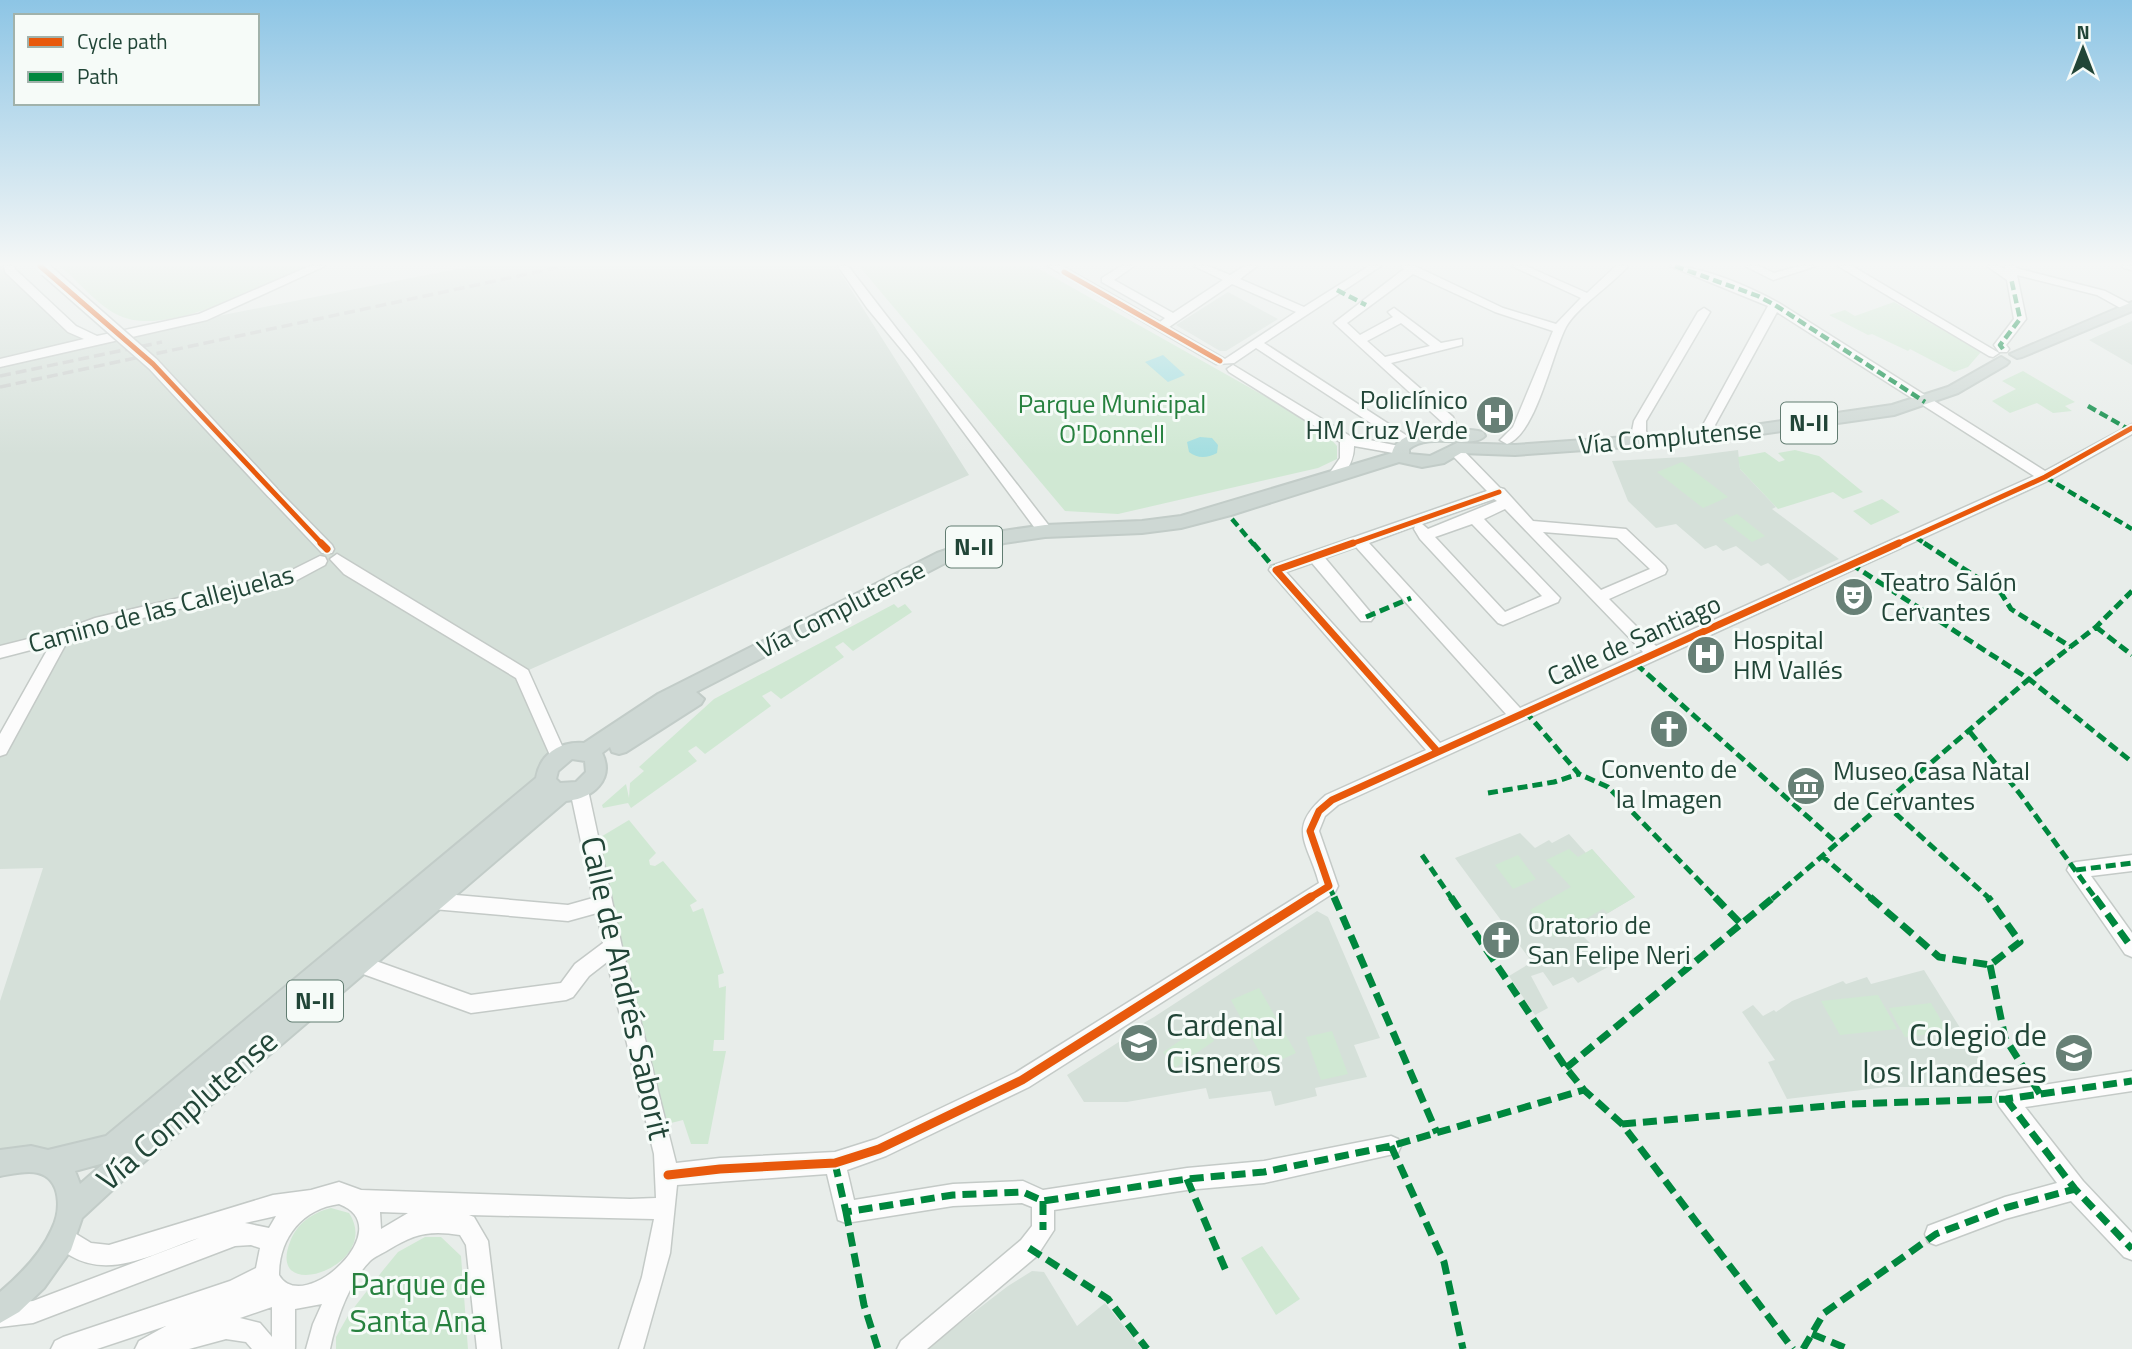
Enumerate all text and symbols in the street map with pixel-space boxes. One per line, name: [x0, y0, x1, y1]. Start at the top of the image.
legend: [14, 14, 259, 105]
north arrow: [2048, 14, 2118, 84]
text: N: [2076, 17, 2090, 46]
text: Cycle path: [77, 25, 168, 57]
text: Path: [77, 60, 119, 92]
place label: Policlínico HM Cruz Verde: [1306, 380, 1468, 449]
park label: Parque Municipal O'Donnell: [1018, 384, 1206, 453]
hospital icon: Policlínico HM Cruz Verde: [1474, 394, 1516, 436]
road number: N-II: [1781, 402, 1837, 444]
street label: Vía Complutense: [1577, 409, 1763, 464]
road number: N-II: [946, 526, 1002, 568]
street label: Vía Complutense: [750, 549, 932, 668]
street label: Camino de las Callejuelas: [24, 554, 298, 663]
place label: Teatro Salón Cervantes: [1881, 562, 2017, 631]
theatre icon: Teatro Salón Cervantes: [1833, 576, 1875, 618]
street label: Calle de Santiago: [1541, 584, 1727, 695]
place label: Hospital HM Vallés: [1733, 620, 1843, 689]
hospital icon: Hospital HM Vallés: [1685, 634, 1727, 676]
church icon: Convento de la Imagen: [1648, 708, 1690, 750]
place label: Convento de la Imagen: [1601, 749, 1737, 818]
place label: Museo Casa Natal de Cervantes: [1833, 751, 2030, 820]
museum icon: Museo Casa Natal de Cervantes: [1785, 765, 1827, 807]
street label: Calle de Andrés Saborit: [569, 831, 685, 1144]
place label: Oratorio de San Felipe Neri: [1528, 905, 1691, 974]
church icon: Oratorio de San Felipe Neri: [1480, 919, 1522, 961]
road number: N-II: [287, 981, 343, 1021]
place label: Cardenal Cisneros: [1166, 1000, 1284, 1085]
place label: Colegio de los Irlandeses: [1862, 1010, 2047, 1095]
street label: Vía Complutense: [85, 1017, 287, 1202]
school or university icon: Cardenal Cisneros: [1118, 1022, 1160, 1064]
school or university icon: Colegio de los Irlandeses: [2053, 1032, 2095, 1074]
park label: Parque de Santa Ana: [349, 1259, 487, 1344]

